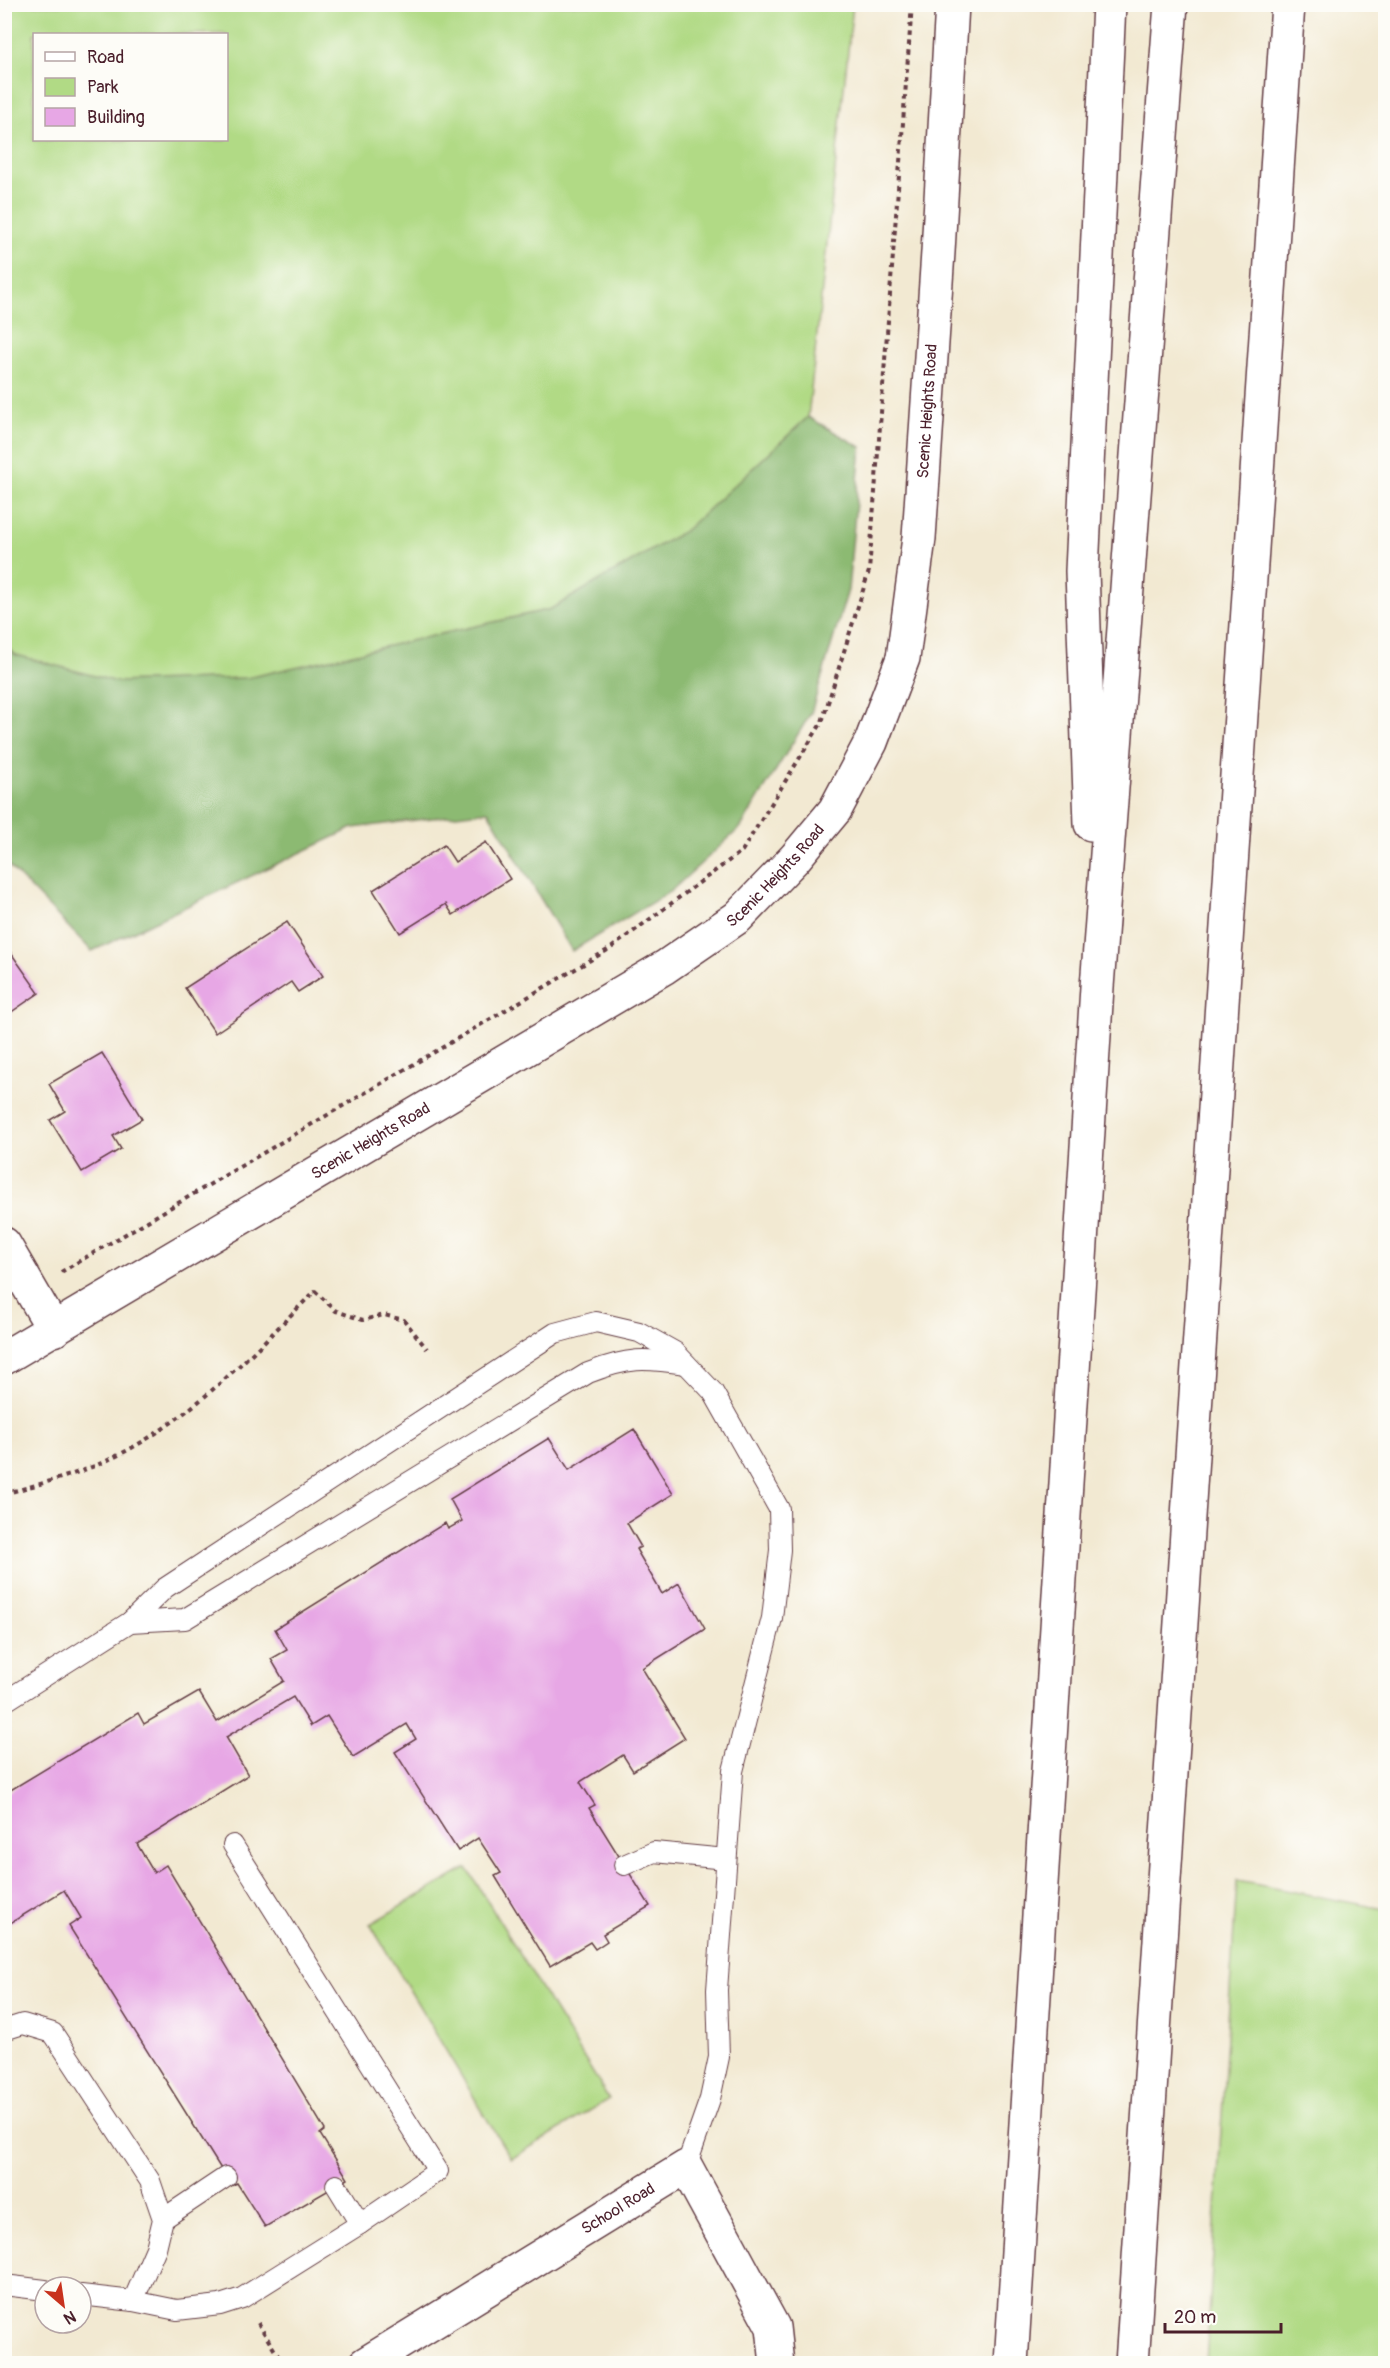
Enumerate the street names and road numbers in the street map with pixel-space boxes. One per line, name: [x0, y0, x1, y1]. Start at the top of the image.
street label: Scenic Heights Road: [913, 343, 942, 479]
street label: Scenic Heights Road: [723, 820, 829, 932]
street label: Scenic Heights Road: [308, 1098, 434, 1184]
street label: School Road: [578, 2179, 659, 2239]

